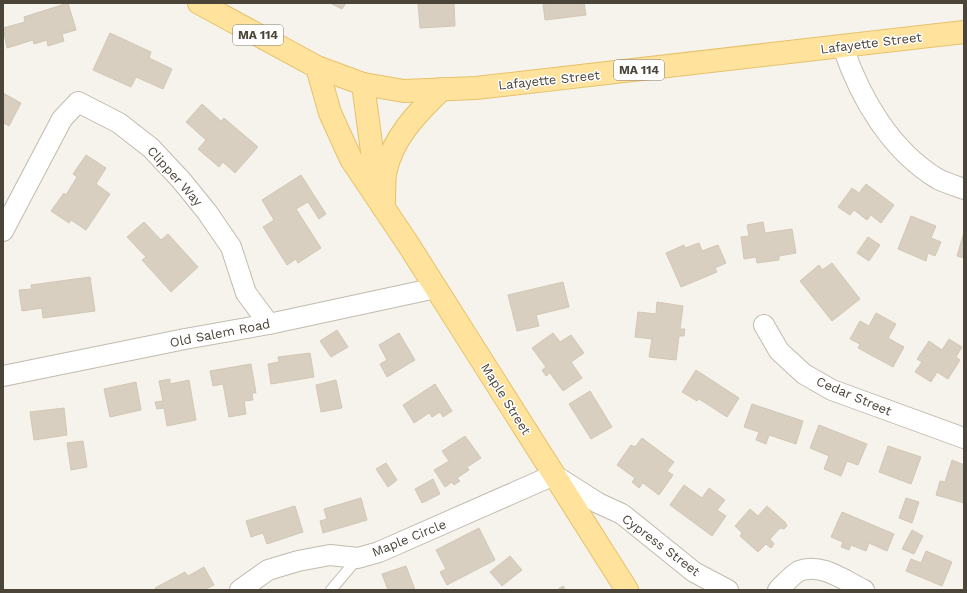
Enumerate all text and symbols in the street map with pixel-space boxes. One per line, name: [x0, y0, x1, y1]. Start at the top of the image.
road number: MA 114: [233, 25, 283, 45]
street label: Lafayette Street: [820, 29, 923, 57]
road number: MA 114: [614, 60, 664, 80]
street label: Lafayette Street: [498, 67, 601, 93]
street label: Clipper Way: [144, 143, 206, 209]
street label: Old Salem Road: [169, 316, 271, 350]
street label: Maple Street: [478, 360, 534, 438]
street label: Cedar Street: [814, 373, 894, 419]
street label: Cypress Street: [619, 511, 703, 579]
street label: Maple Circle: [370, 516, 448, 560]

